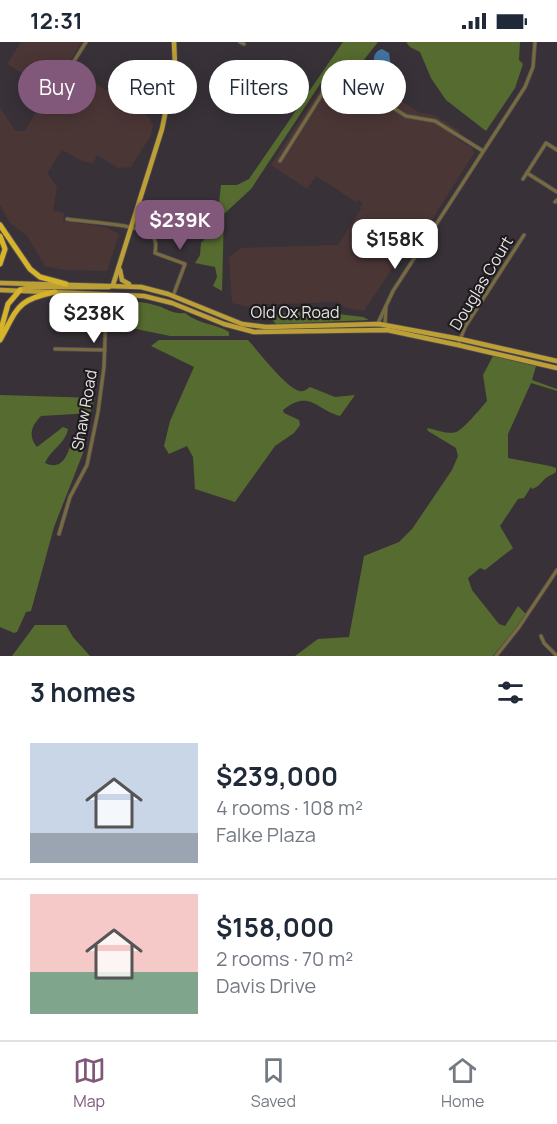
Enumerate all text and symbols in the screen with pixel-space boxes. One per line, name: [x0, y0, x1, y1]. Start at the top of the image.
text: 12:31: [30, 6, 83, 36]
chip: Buy: [18, 60, 96, 114]
chip: Rent: [108, 60, 197, 114]
chip: Filters: [209, 60, 309, 114]
chip: New: [321, 60, 406, 114]
pin: $239K: [138, 200, 222, 251]
text: $239K: [149, 206, 211, 233]
pin: $158K: [353, 219, 437, 270]
text: $158K: [366, 225, 424, 252]
street label: Douglas Court: [444, 232, 518, 334]
pin: $238K: [52, 293, 136, 344]
text: $238K: [63, 299, 125, 326]
street label: Old Ox Road: [251, 301, 339, 323]
street label: Shaw Road: [66, 368, 102, 452]
text: 3 homes: [30, 674, 136, 710]
icon: filters: [494, 676, 527, 709]
text: $239,000: [216, 758, 338, 794]
icon: home: [78, 767, 150, 839]
text: 4 rooms · 108 m²: [216, 794, 363, 821]
text: Falke Plaza: [216, 821, 316, 848]
text: $158,000: [216, 909, 334, 945]
icon: home: [78, 918, 150, 990]
text: 2 rooms · 70 m²: [216, 945, 353, 972]
text: Davis Drive: [216, 972, 316, 999]
tab: Map: [73, 1054, 106, 1112]
tab: Saved: [251, 1054, 296, 1112]
tab: Home: [441, 1054, 484, 1112]

